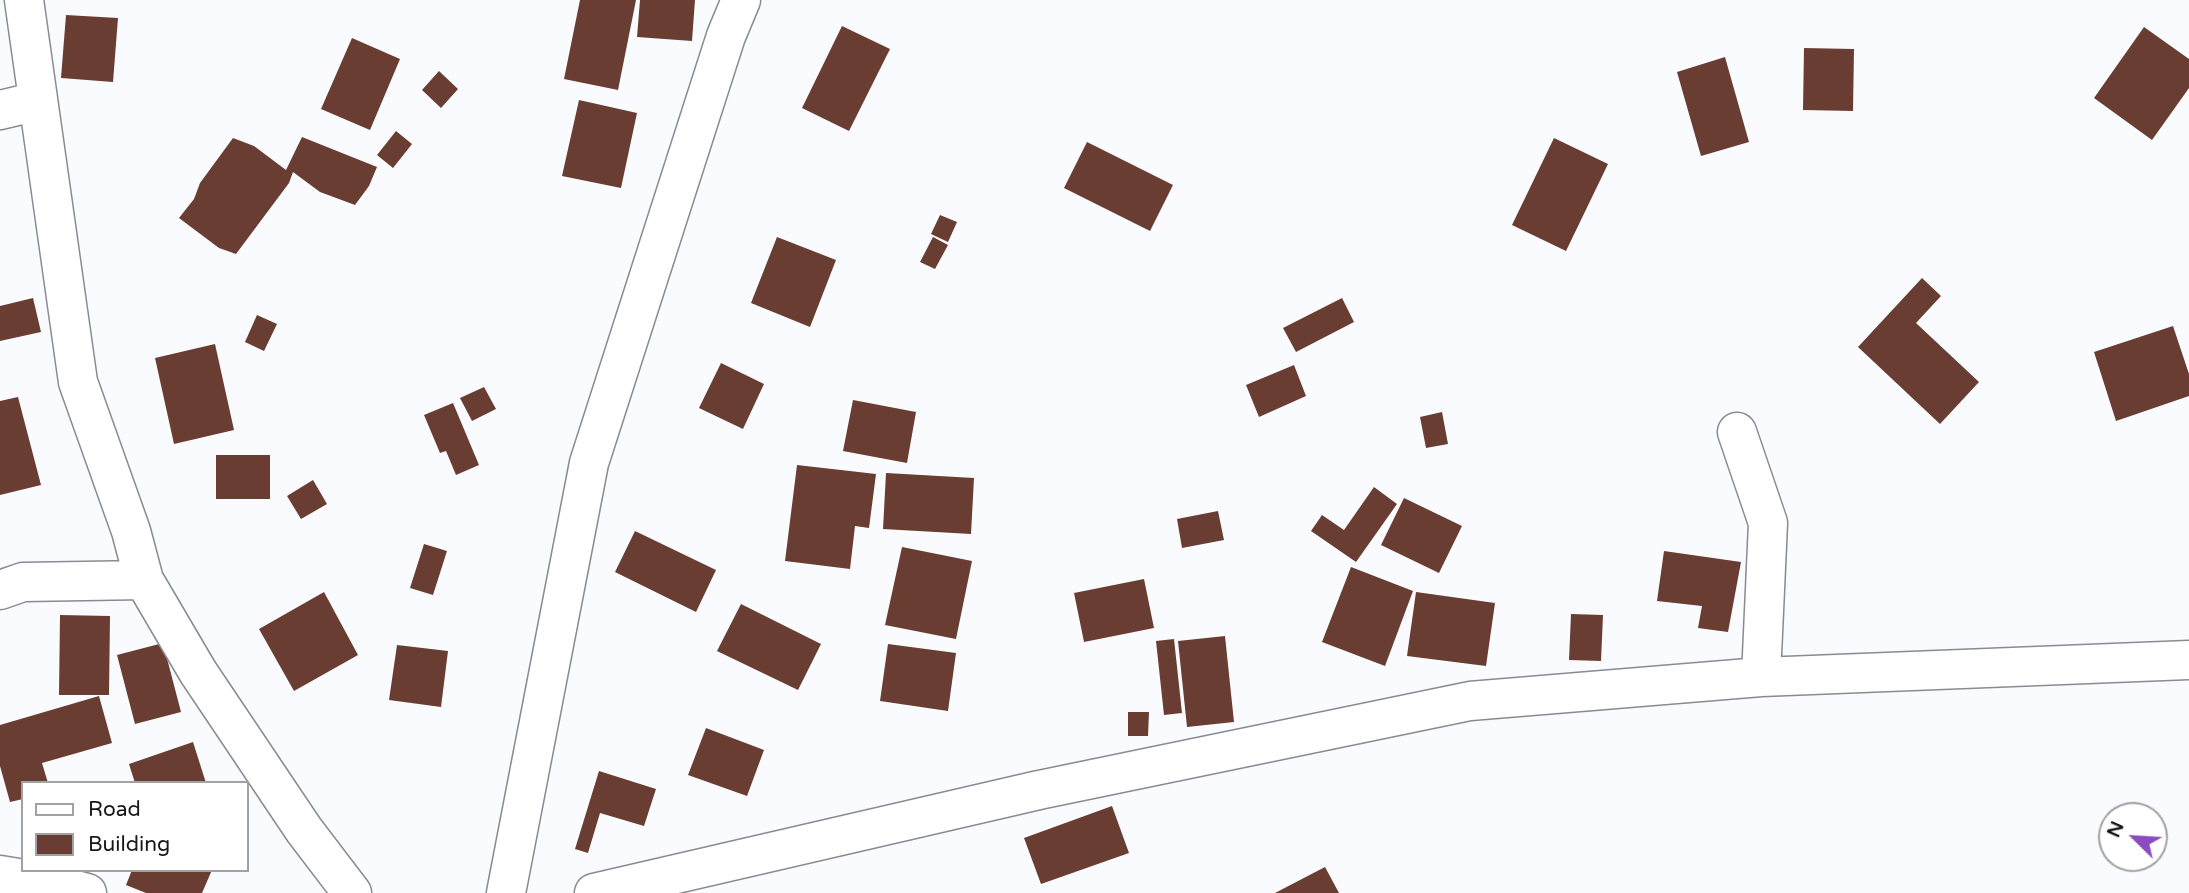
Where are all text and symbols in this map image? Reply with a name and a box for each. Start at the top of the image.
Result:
legend [21,781,248,872]
text: Road [88,797,141,822]
north arrow [2098,802,2168,872]
text: N [2102,818,2129,841]
text: Building [88,832,170,857]

